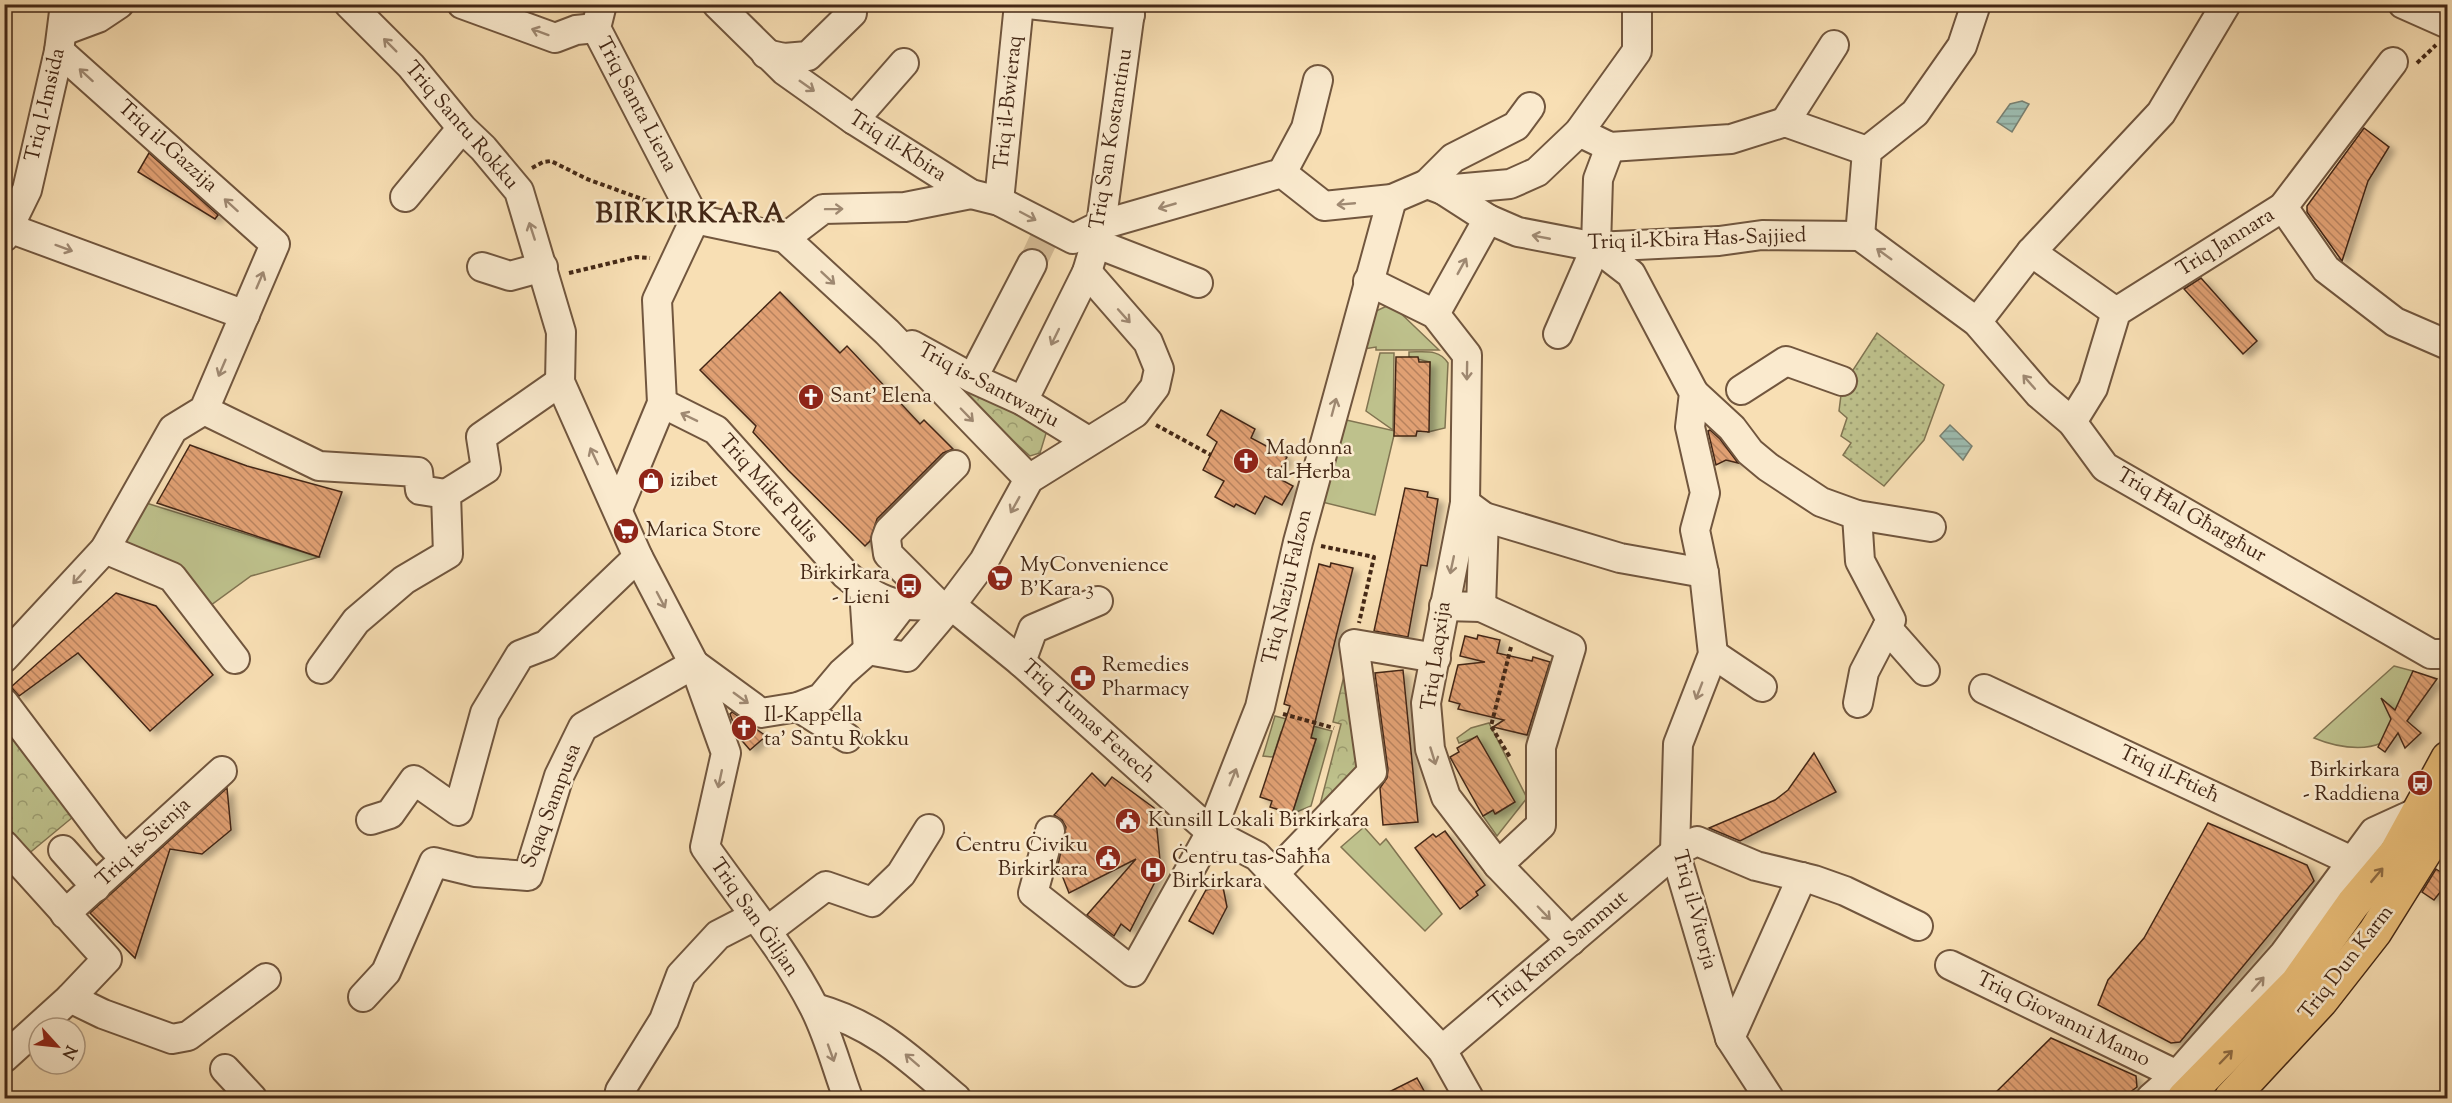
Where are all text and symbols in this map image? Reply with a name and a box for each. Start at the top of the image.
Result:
one-way arrow [531,26,550,37]
street label: Triq Santa Liena [588,32,684,178]
street label: Triq il-Bwieraq [987,34,1031,172]
one-way arrow [383,38,397,53]
street label: Triq l-Imsida [18,45,74,165]
street label: Triq San Kostantinu [1083,47,1141,231]
street label: Triq Santu Rokku [397,55,525,197]
one-way arrow [79,68,94,82]
one-way arrow [798,80,814,92]
street label: Triq il-Gazzija [110,94,224,200]
street label: Triq il-Kbira [842,104,952,190]
district label: BIRKIRKARA [596,196,786,235]
one-way arrow [224,198,239,212]
one-way arrow [1337,199,1357,210]
one-way arrow [1158,201,1177,213]
street label: Triq Jannara [2171,201,2281,285]
one-way arrow [823,203,843,215]
one-way arrow [1019,210,1036,222]
street label: Triq il-Kbira Ħas-Sajjied [1587,221,1807,259]
one-way arrow [526,222,537,241]
one-way arrow [1532,231,1551,242]
one-way arrow [54,244,73,255]
one-way arrow [1876,248,1892,260]
one-way arrow [1456,258,1468,275]
one-way arrow [255,271,266,289]
one-way arrow [821,271,836,285]
one-way arrow [1117,309,1131,324]
one-way arrow [1048,328,1060,346]
street label: Triq is-Santwarju [912,336,1064,436]
one-way arrow [216,359,227,377]
one-way arrow [1461,360,1473,380]
one-way arrow [2022,375,2036,390]
church icon: Sant' Elena [796,382,826,412]
place label: Sant' Elena [830,382,932,412]
one-way arrow [1329,398,1340,417]
one-way arrow [960,407,974,422]
one-way arrow [681,410,699,422]
street label: Triq Mike Pulis [711,428,825,550]
place label: Madonna tal-Ħerba [1266,434,1353,488]
church icon: Madonna tal-Ħerba [1231,446,1261,476]
one-way arrow [588,448,599,466]
street label: Triq Ħal Għargħur [2110,461,2272,571]
shop icon: izibet [636,466,666,496]
place label: izibet [670,466,718,496]
one-way arrow [1009,496,1020,514]
street label: Triq Nazju Falzon [1256,506,1320,668]
supermarket icon: Marica Store [611,516,641,546]
place label: Marica Store [646,516,761,546]
place label: MyConvenience B'Kara 3 [1020,551,1169,605]
one-way arrow [1446,554,1457,574]
place label: Birkirkara - Lieni [800,559,890,613]
supermarket icon: MyConvenience B'Kara 3 [985,563,1015,593]
one-way arrow [72,570,86,585]
bus stop icon: Birkirkara - Lieni [894,571,924,601]
one-way arrow [656,591,667,609]
street label: Triq Laqxija [1415,599,1460,712]
place label: Remedies Pharmacy [1102,651,1190,705]
street label: Triq Tumas Fenech [1014,653,1162,791]
pharmacy icon: Remedies Pharmacy [1068,663,1098,693]
one-way arrow [1693,682,1704,700]
one-way arrow [733,692,749,704]
place label: Il-Kappella ta' Santu Rokku [764,701,909,755]
church icon: Il-Kappella ta' Santu Rokku [729,713,759,743]
street label: Sqaq Sampusa [515,739,590,872]
street label: Triq il-Ftieħ [2114,739,2224,811]
one-way arrow [1428,746,1439,765]
place label: Birkirkara - Raddiena [2303,756,2400,810]
one-way arrow [1228,768,1239,787]
bus stop icon: Birkirkara - Raddiena [2405,768,2435,798]
one-way arrow [714,769,725,788]
street label: Triq is-Sienja [90,791,198,895]
public building icon: Kunsill Lokali Birkirkara [1113,806,1143,836]
place label: Kunsill Lokali Birkirkara [1148,806,1370,836]
place label: Ċentru Ċiviku Birkirkara [955,831,1088,885]
public building icon: Ċentru Ċiviku Birkirkara [1093,843,1123,873]
place label: Ċentru tas-Saħħa Birkirkara [1172,843,1331,897]
street label: Triq il-Vitorja [1664,847,1724,973]
street label: Triq San Ġiljan [702,853,806,983]
hospital icon: Ċentru tas-Saħħa Birkirkara [1138,855,1168,885]
one-way arrow [2370,867,2383,883]
street label: Triq Karm Sammut [1483,884,1635,1018]
street label: Triq Dun Karm [2293,899,2401,1027]
one-way arrow [1537,906,1551,921]
street label: Triq Giovanni Mamo [1971,965,2155,1075]
one-way arrow [2251,977,2265,992]
north arrow [27,1016,87,1076]
text: N [55,1041,81,1063]
one-way arrow [827,1043,838,1062]
one-way arrow [2218,1050,2232,1065]
one-way arrow [904,1054,920,1067]

